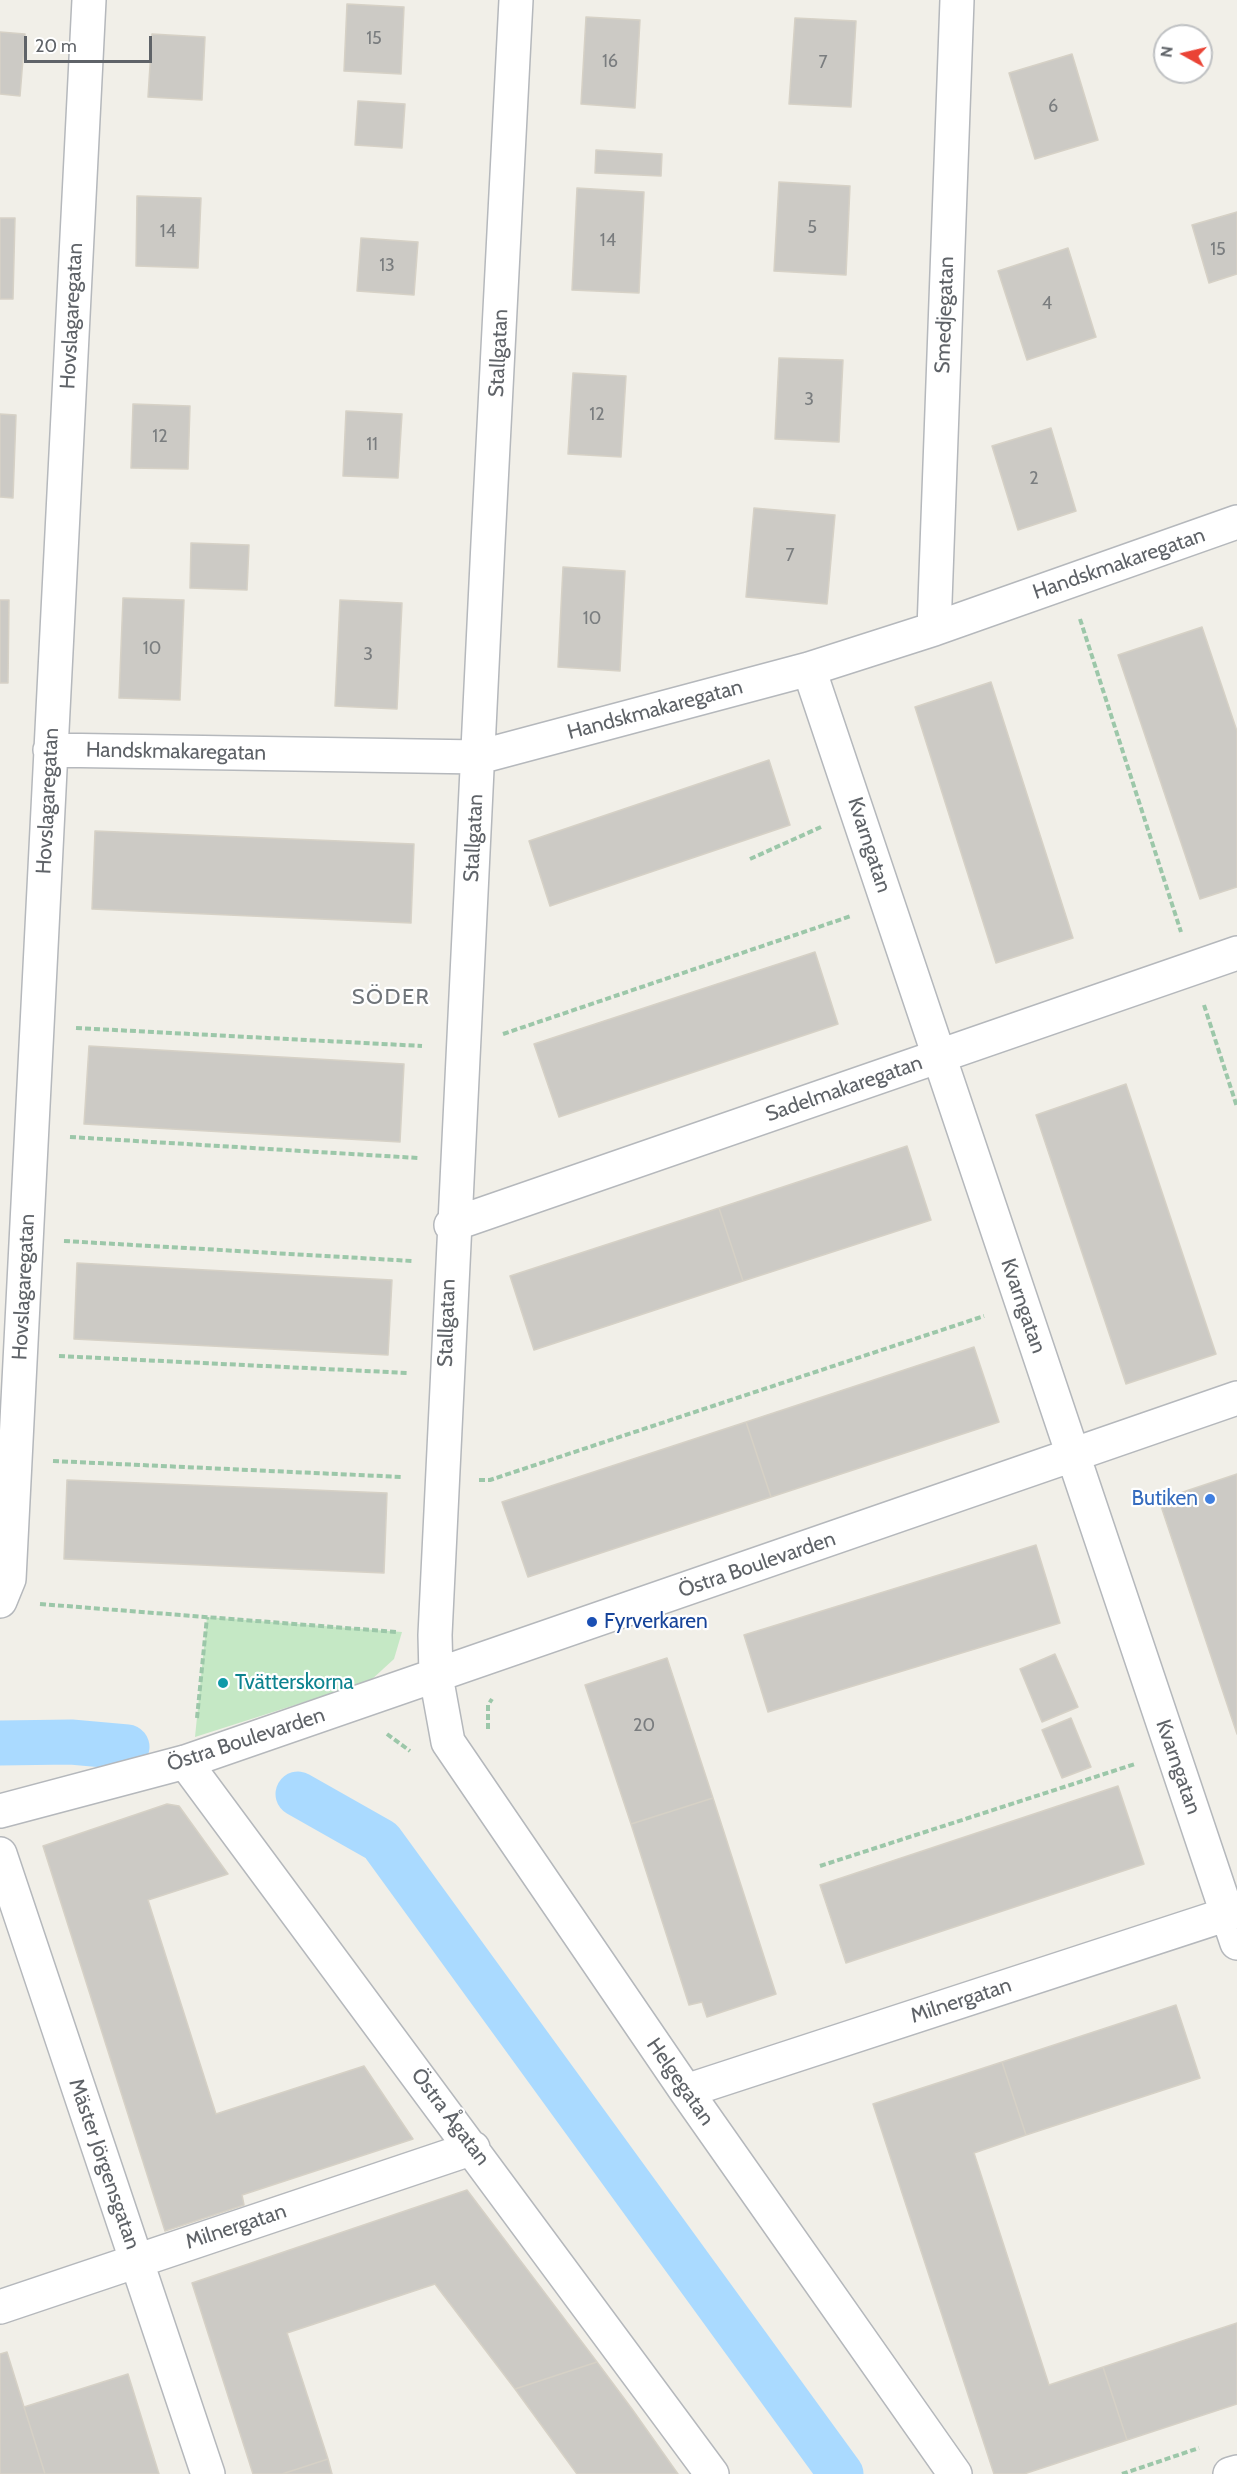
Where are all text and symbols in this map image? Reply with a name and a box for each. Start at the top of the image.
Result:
scale bar [27,24,154,62]
north arrow [1153,24,1213,84]
house number: 15 [366,28,382,50]
text: 20 m [35,35,77,57]
text: N [1156,45,1177,59]
house number: 16 [602,51,618,73]
house number: 7 [818,52,828,74]
house number: 6 [1048,96,1058,118]
house number: 5 [807,217,817,239]
house number: 14 [160,221,176,243]
house number: 14 [600,230,616,252]
house number: 15 [1210,239,1226,261]
street label: Hovslagaregatan [56,242,88,390]
house number: 13 [379,255,395,277]
street label: Smedjegatan [930,256,960,374]
house number: 4 [1042,293,1052,315]
street label: Stallgatan [484,308,514,398]
house number: 3 [804,389,814,411]
house number: 12 [589,404,605,426]
house number: 12 [152,426,168,448]
house number: 11 [366,434,378,456]
house number: 2 [1029,468,1039,490]
street label: Handskmakaregatan [1030,523,1208,605]
house number: 7 [785,545,795,567]
house number: 10 [583,608,601,630]
house number: 10 [143,638,161,660]
house number: 3 [363,644,373,666]
street label: Handskmakaregatan [565,674,745,746]
street label: Hovslagaregatan [32,727,64,875]
street label: Handskmakaregatan [86,738,266,766]
street label: Stallgatan [459,793,489,883]
street label: Kvarngatan [842,794,896,896]
district label: SÖDER [352,985,430,1011]
street label: Sadelmakaregatan [762,1050,926,1128]
street label: Hovslagaregatan [8,1213,40,1361]
street label: Kvarngatan [995,1255,1051,1357]
street label: Stallgatan [433,1278,461,1368]
place label: Butiken [1132,1486,1198,1512]
marker: Butiken [1203,1492,1217,1506]
street label: Östra Boulevarden [675,1526,839,1604]
place label: Fyrverkaren [604,1609,708,1635]
marker: Fyrverkaren [585,1615,599,1629]
place label: Tvätterskorna [235,1670,354,1696]
marker: Tvätterskorna [216,1676,230,1690]
street label: Östra Boulevarden [164,1703,328,1777]
house number: 20 [633,1715,655,1737]
street label: Kvarngatan [1150,1716,1206,1818]
street label: Milnergatan [907,1973,1015,2029]
street label: Helgegatan [641,2034,719,2130]
street label: Östra Ågatan [405,2063,495,2171]
street label: Mäster Jörgensgatan [63,2075,145,2253]
street label: Milnergatan [182,2199,290,2255]

